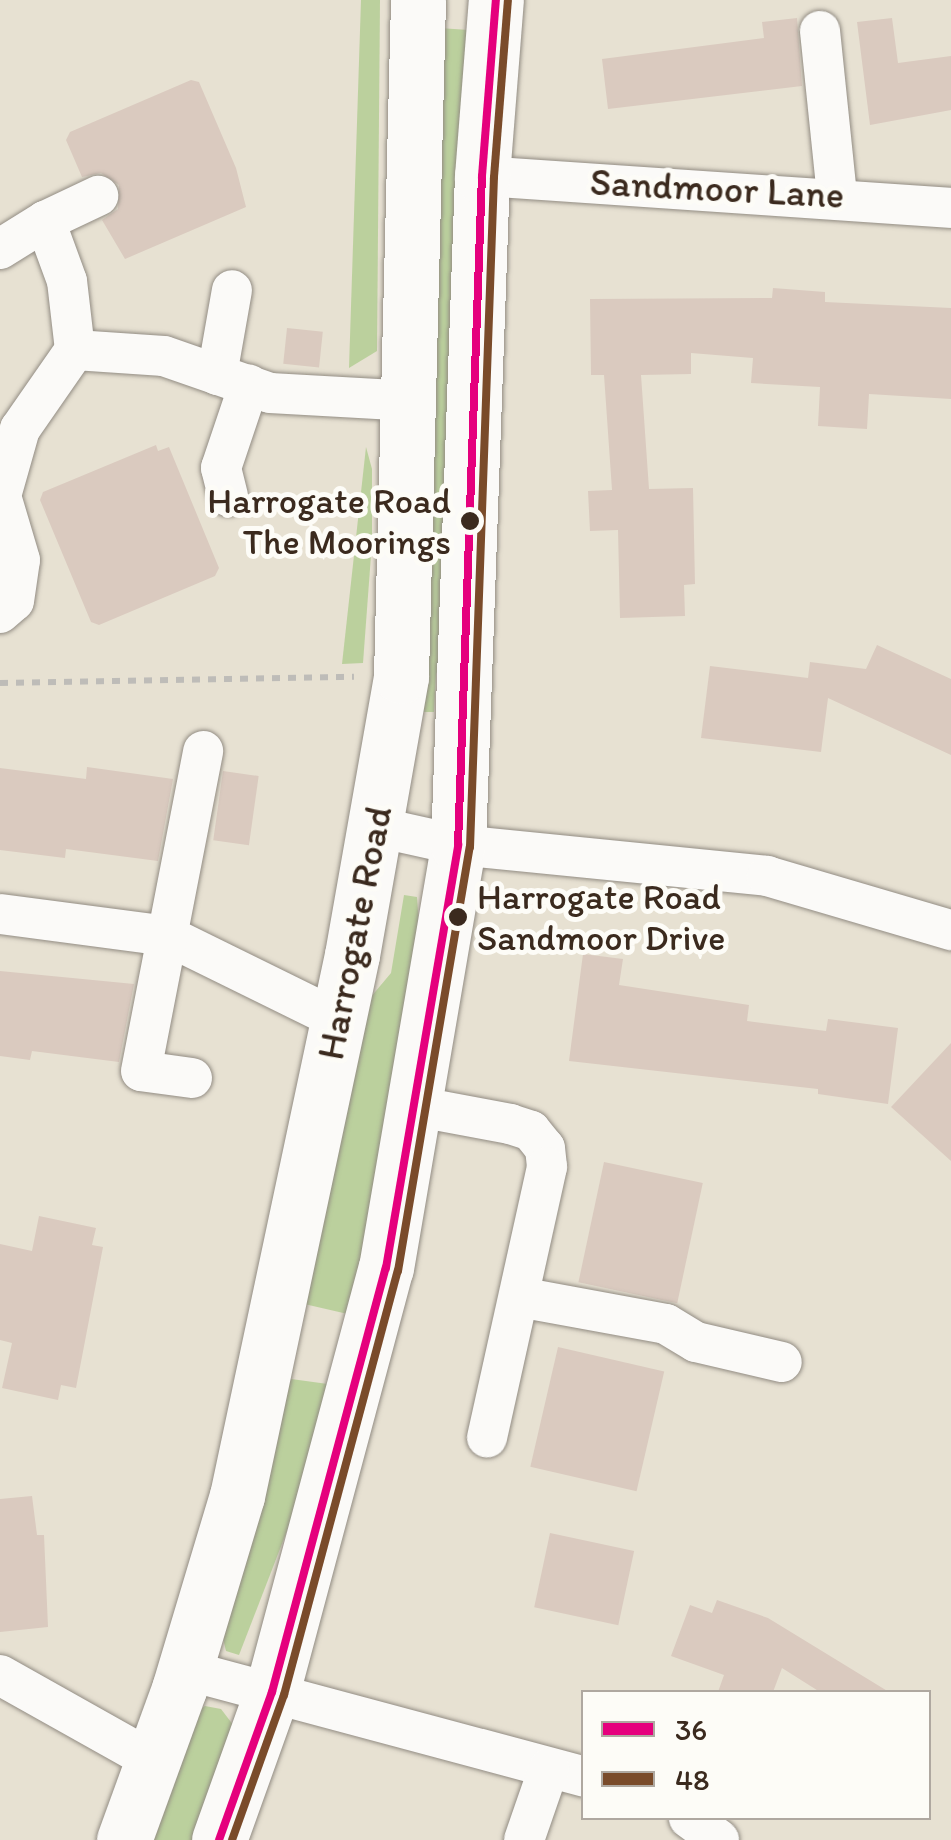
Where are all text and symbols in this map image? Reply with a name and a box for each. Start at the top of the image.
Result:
street label: Sandmoor Lane [588,160,846,218]
place label: Harrogate Road The Moorings [208,478,451,563]
marker: Harrogate Road The Moorings [460,511,480,531]
street label: Harrogate Road [308,803,402,1063]
place label: Harrogate Road Sandmoor Drive [477,874,726,959]
marker: Harrogate Road Sandmoor Drive [448,907,468,927]
legend [581,1690,931,1820]
text: 36 [675,1711,707,1748]
text: 48 [675,1761,709,1798]

